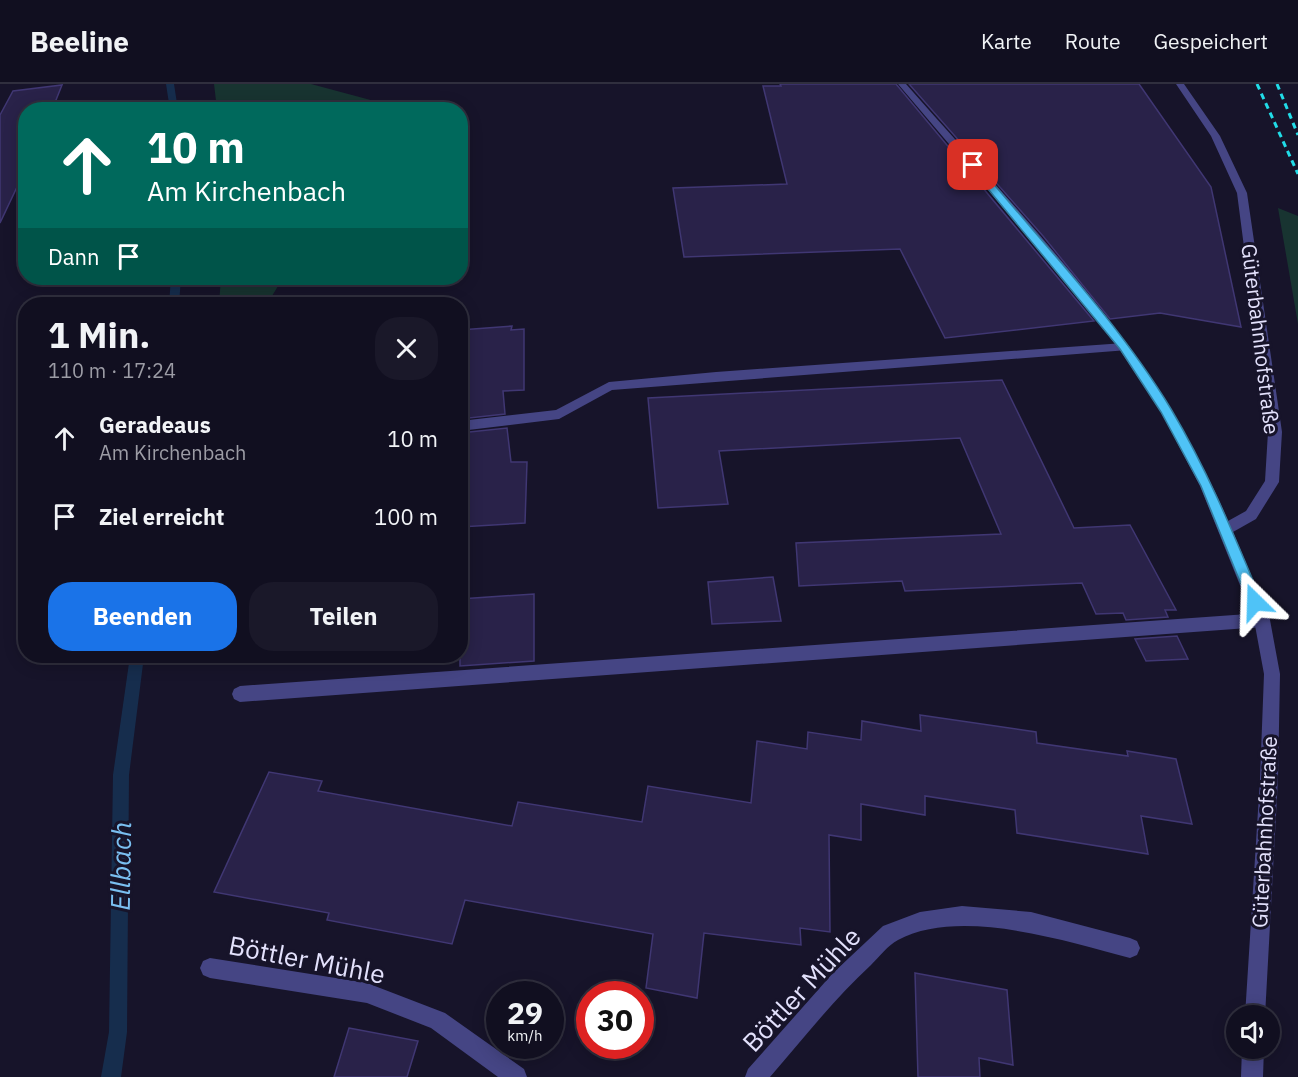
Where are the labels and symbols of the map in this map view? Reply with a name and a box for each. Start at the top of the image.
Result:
pin [947,139,998,190]
street label: Güterbahnhofstraße [1235,242,1287,436]
position arrow [1223,570,1287,634]
street label: Güterbahnhofstraße [1245,735,1283,929]
water label: Ellbach [102,821,138,911]
street label: Böttler Mühle [734,919,868,1059]
street label: Böttler Mühle [226,927,388,991]
speed limit sign: 30 [576,981,654,1059]

